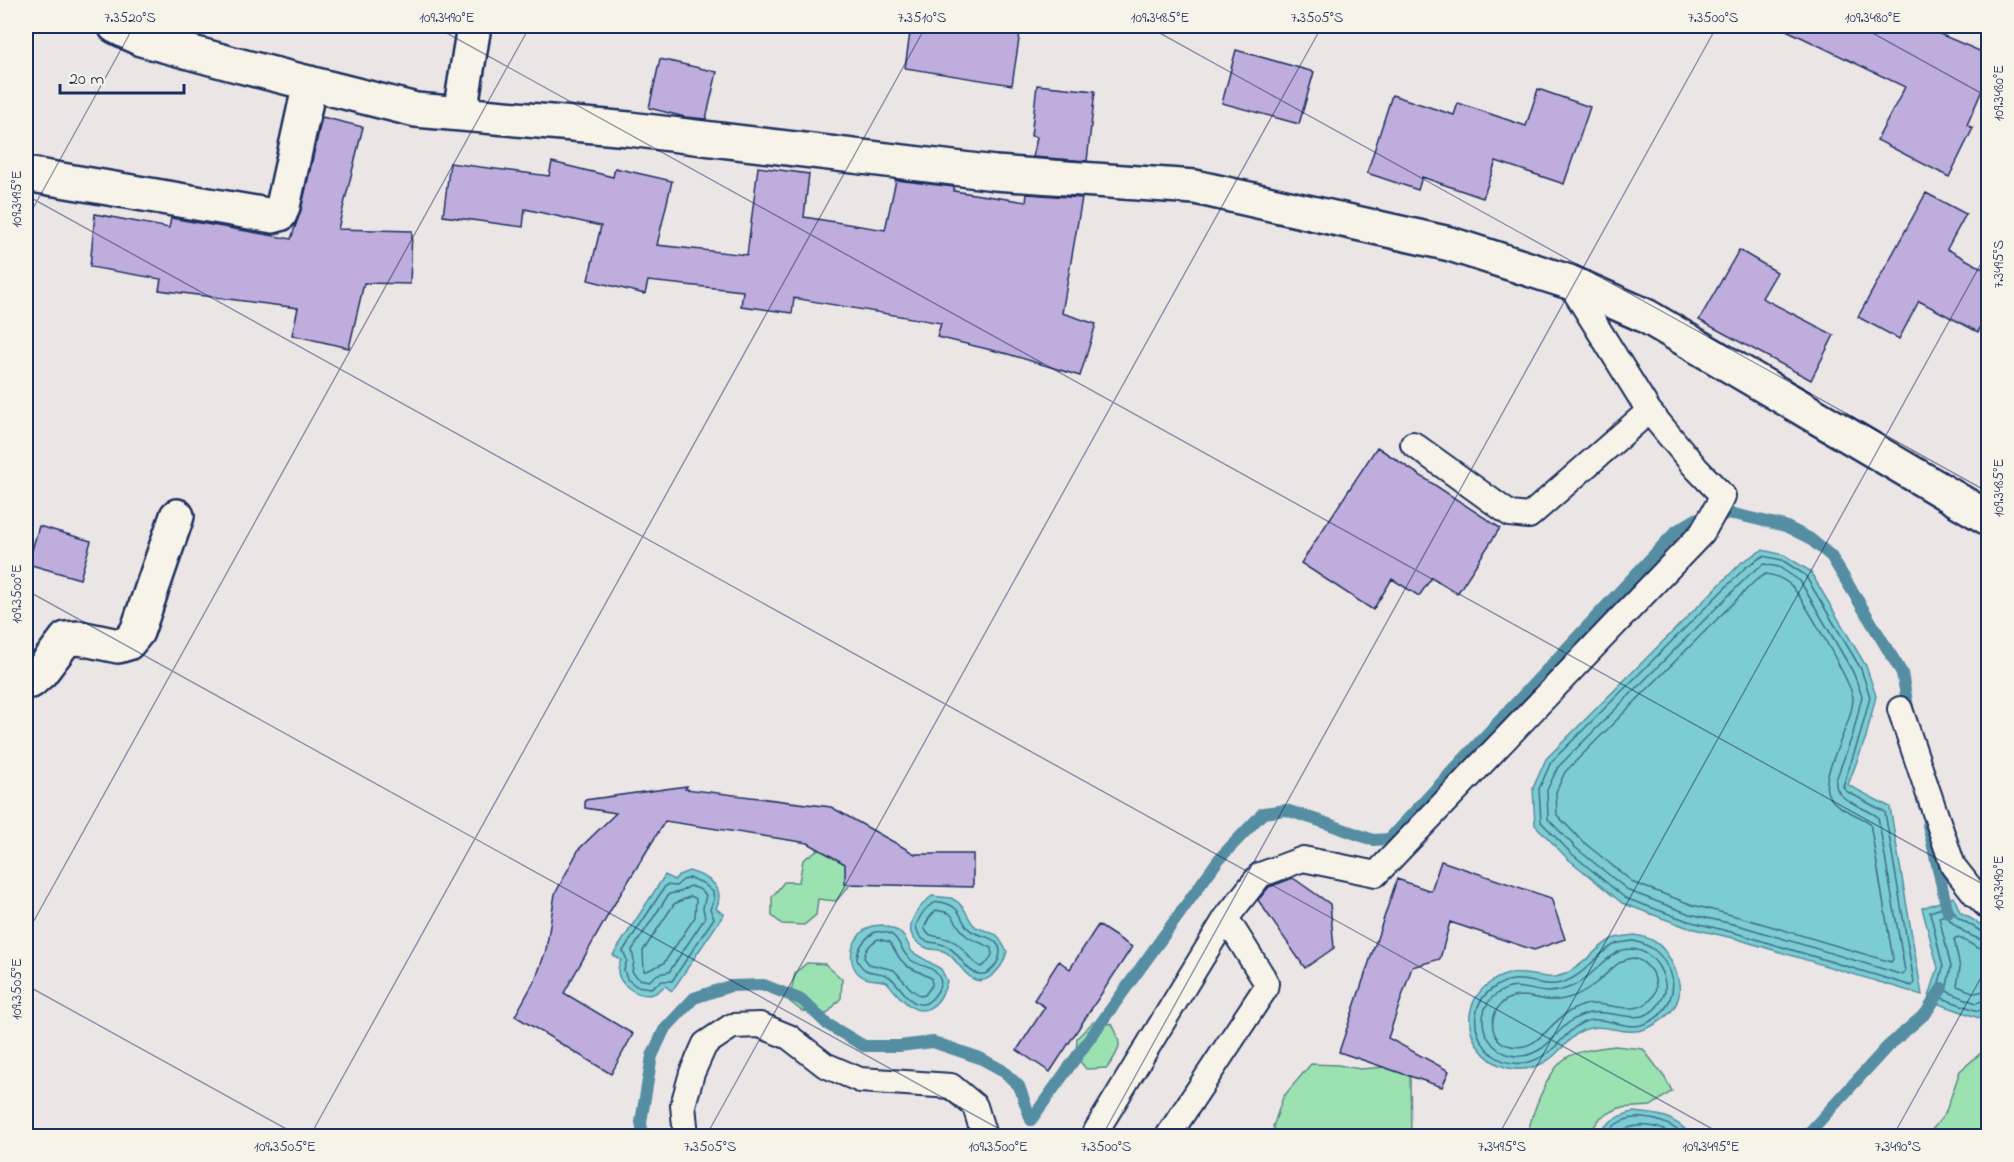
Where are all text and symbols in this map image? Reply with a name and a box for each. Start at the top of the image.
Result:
text: 7.3520°S [104,7,156,29]
text: 109.3490°E [419,7,475,29]
text: 7.3510°S [898,7,947,29]
text: 109.3485°E [1131,7,1189,29]
text: 7.3505°S [1291,7,1344,29]
text: 7.3500°S [1688,7,1739,29]
text: 109.3480°E [1845,7,1901,29]
scale bar [60,57,184,95]
text: 109.3480°E [1988,65,2010,121]
text: 20 m [69,67,104,93]
text: 109.3495°E [6,170,28,228]
text: 7.3495°S [1988,239,2010,288]
text: 109.3485°E [1988,459,2010,517]
text: 109.3500°E [6,564,28,624]
text: 109.3490°E [1988,855,2010,911]
text: 109.3505°E [6,958,28,1020]
text: 109.3505°E [254,1136,316,1158]
text: 7.3505°S [684,1136,737,1158]
text: 109.3500°E [968,1136,1028,1158]
text: 7.3500°S [1081,1136,1132,1158]
text: 7.3495°S [1478,1136,1527,1158]
text: 109.3495°E [1682,1136,1740,1158]
text: 7.3490°S [1875,1136,1921,1158]

